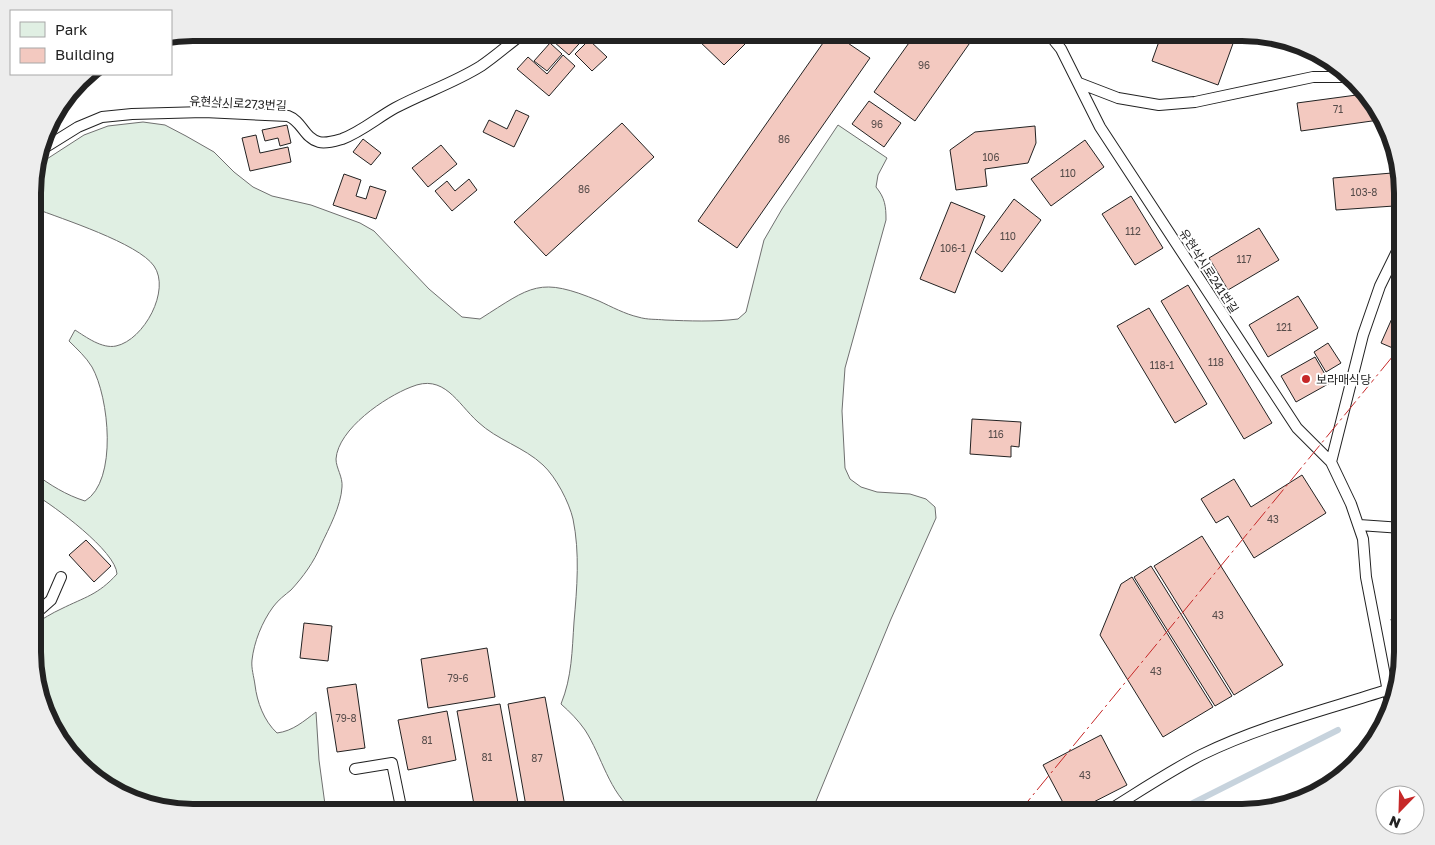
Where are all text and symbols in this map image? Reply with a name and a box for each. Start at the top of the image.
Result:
legend [10,10,172,75]
text: Park [55,20,88,38]
text: Building [55,45,115,63]
house number: 96 [918,59,930,71]
street label: 유현삭시로273번길 [189,93,287,113]
house number: 71 [1333,103,1343,115]
house number: 96 [871,118,883,130]
house number: 86 [778,133,790,145]
house number: 106 [982,151,1000,163]
house number: 110 [1060,167,1076,179]
house number: 86 [578,183,590,195]
house number: 103-8 [1351,186,1377,198]
house number: 112 [1125,225,1141,237]
street label: 유현삭시로241번길 [1176,226,1242,316]
house number: 110 [1000,230,1016,242]
house number: 106-1 [940,242,966,254]
house number: 117 [1237,253,1252,265]
house number: 121 [1276,321,1292,333]
house number: 118 [1208,356,1224,368]
house number: 118-1 [1150,359,1174,371]
place label: 보라매식당 [1316,372,1371,387]
marker: 보라매식당 [1300,373,1312,385]
house number: 116 [988,428,1004,440]
house number: 43 [1267,513,1279,525]
house number: 43 [1212,609,1224,621]
house number: 43 [1150,665,1162,677]
house number: 79-6 [447,672,469,684]
house number: 79-8 [335,712,357,724]
house number: 81 [422,734,433,746]
house number: 81 [482,751,493,763]
house number: 87 [531,752,543,764]
house number: 43 [1079,769,1091,781]
north arrow [1375,785,1425,835]
text: N [1387,813,1403,832]

